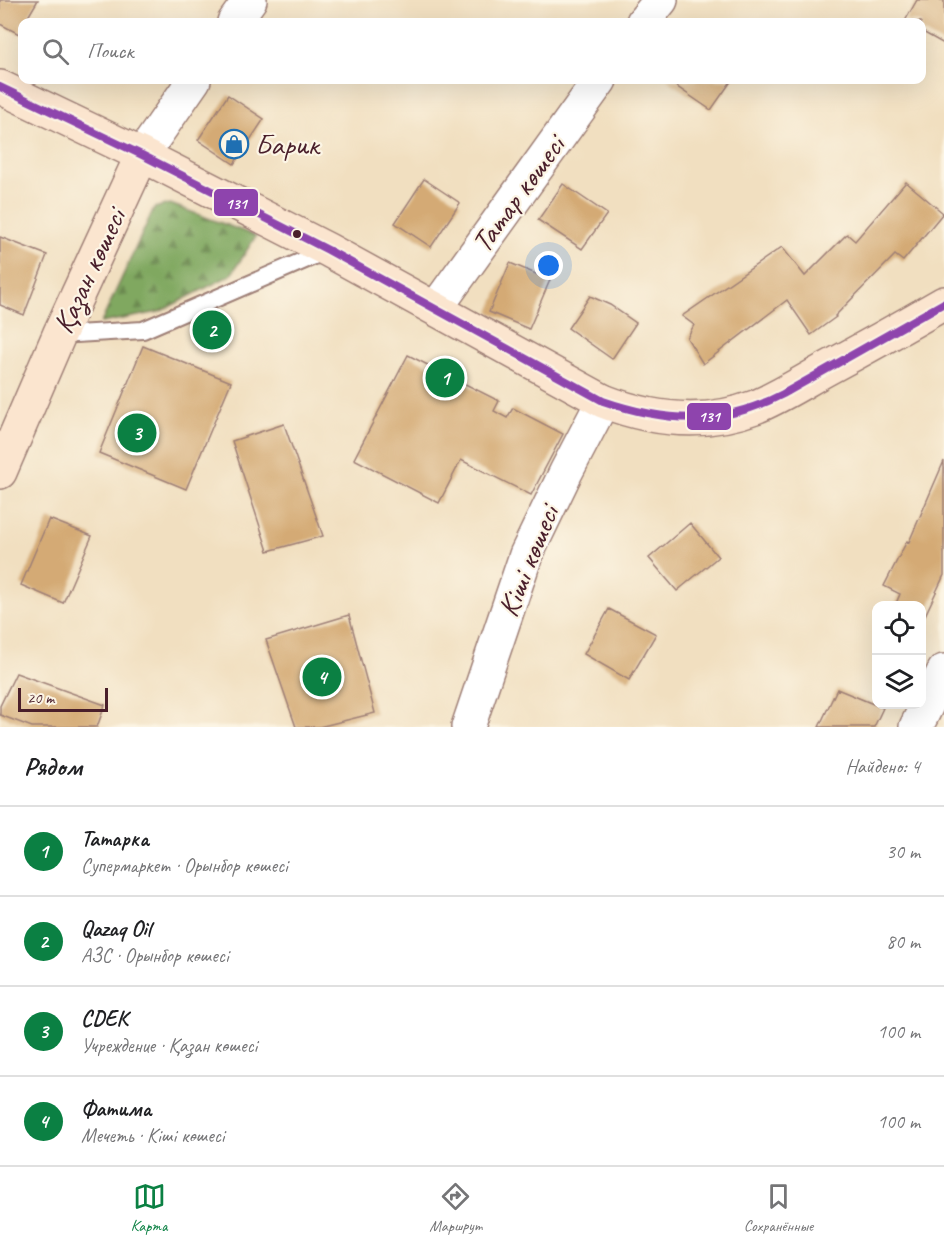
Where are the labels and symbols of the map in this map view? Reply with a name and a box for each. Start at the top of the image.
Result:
place label: Барик [255,125,321,163]
street label: Татар көшесі [463,125,575,260]
shop icon: Барик [218,128,250,160]
line badge: 131 [213,188,259,217]
text: 131 [225,194,249,214]
street label: Қазан көшесі [44,200,136,339]
unlabelled marker [291,228,303,240]
your location [534,251,563,280]
pin: 2 [192,308,232,352]
pin: 1 [426,356,464,400]
line badge: 131 [686,402,732,431]
text: 131 [698,407,722,427]
pin: 3 [118,410,156,456]
street label: Кіші көшесі [489,497,569,622]
pin: 4 [302,654,342,700]
scale bar [18,685,108,712]

